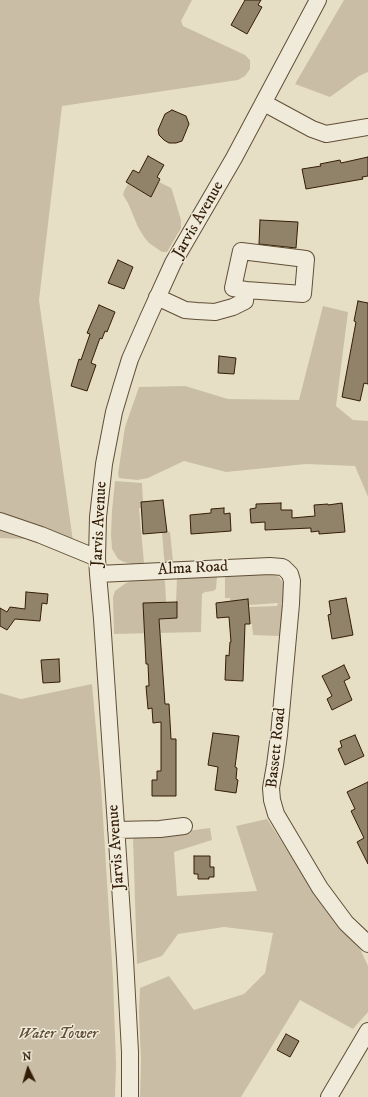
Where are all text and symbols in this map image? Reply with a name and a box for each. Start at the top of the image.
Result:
street label: Jarvis Avenue [169,178,229,262]
street label: Jarvis Avenue [88,481,112,567]
street label: Alma Road [157,558,229,580]
street label: Bassett Road [263,707,291,789]
street label: Jarvis Avenue [104,804,130,890]
park label: Water Tower [18,1025,98,1045]
north arrow [8,1049,48,1089]
text: N [22,1050,32,1064]

